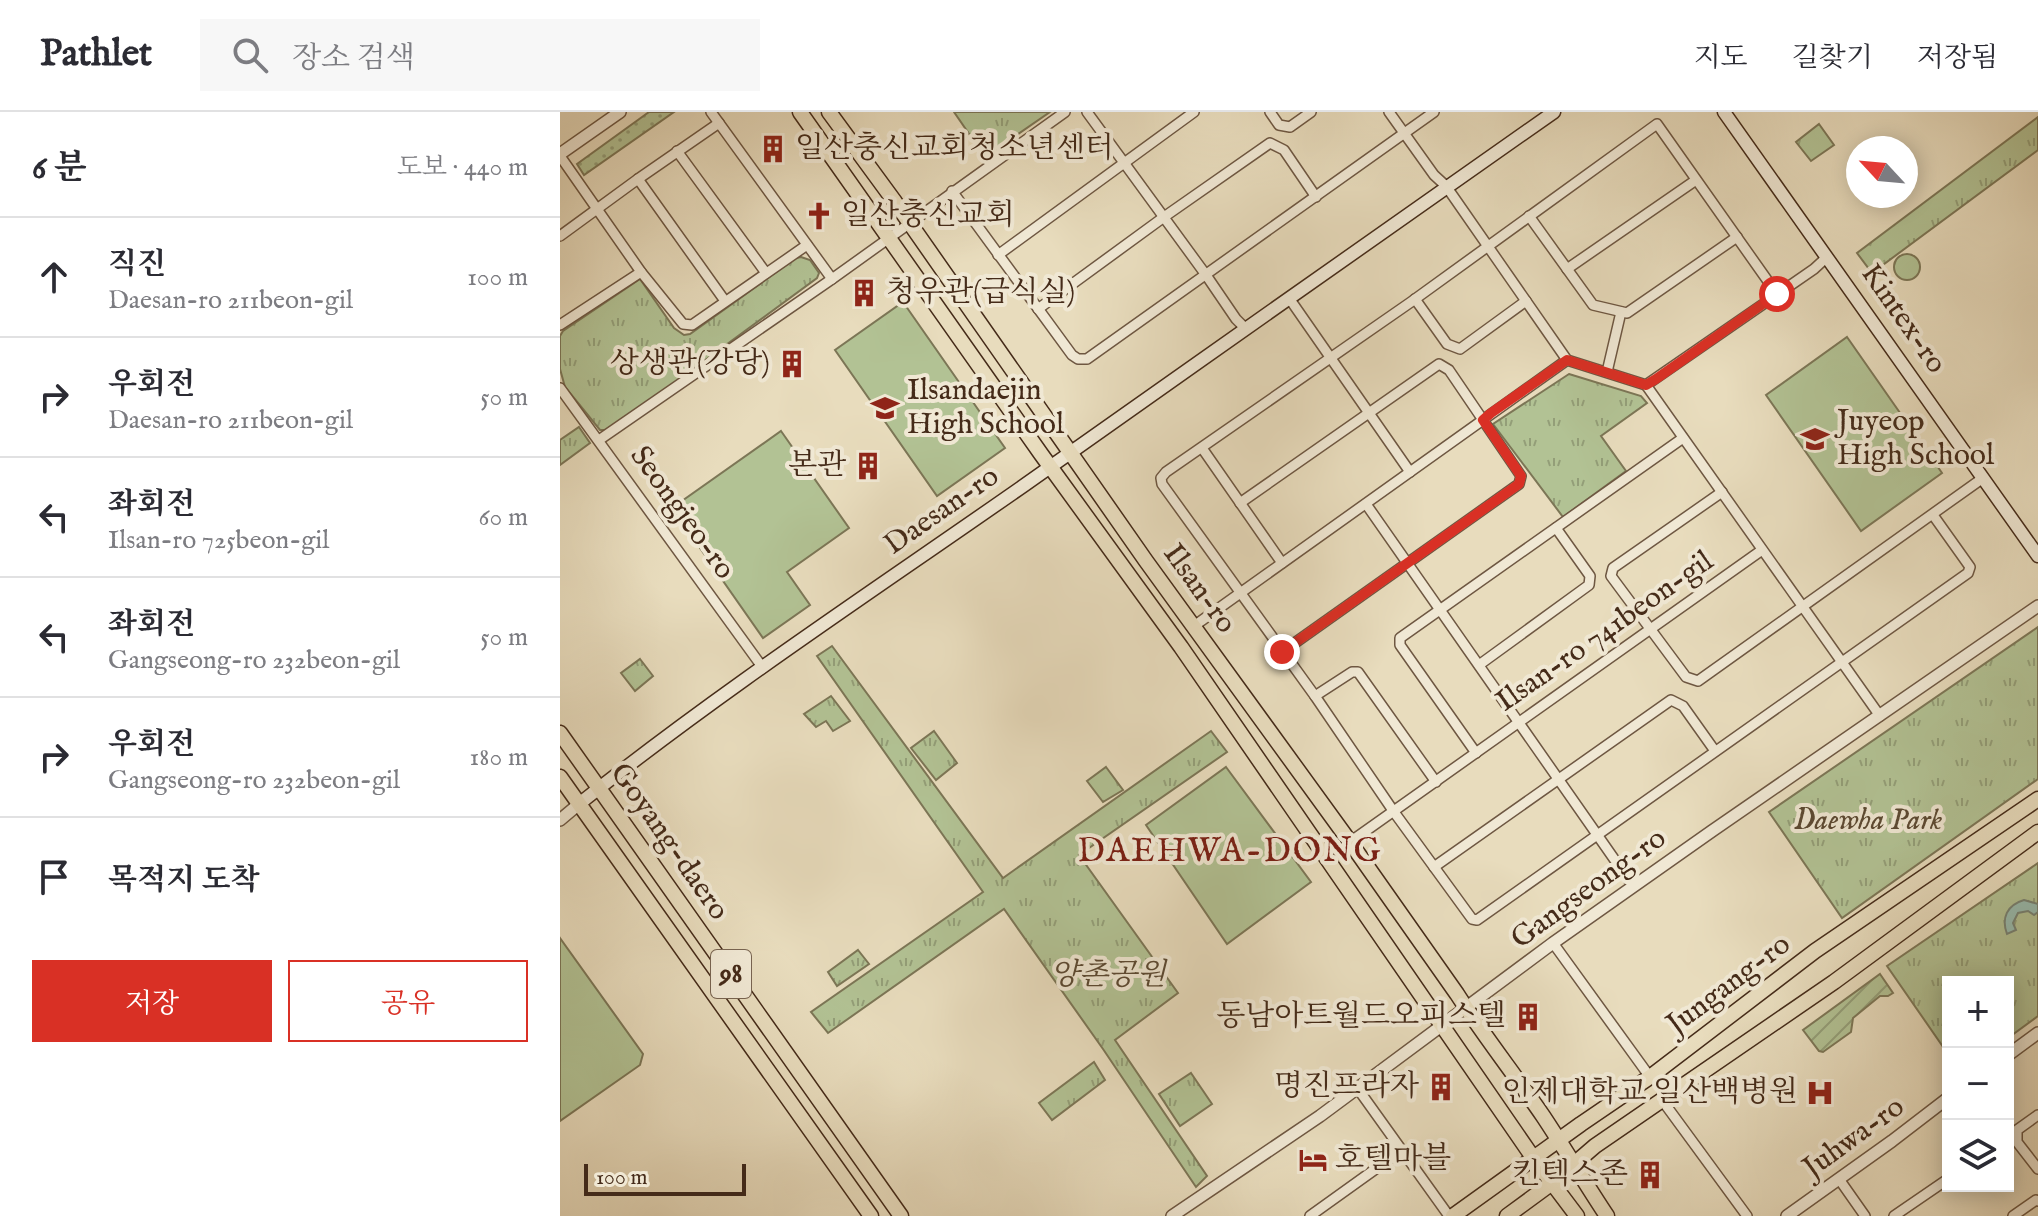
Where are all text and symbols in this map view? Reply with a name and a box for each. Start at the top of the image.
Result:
search box [200,19,760,91]
text: Pathlet [40,31,152,79]
icon: search [228,33,272,77]
text: 장소 검색 [292,40,415,78]
text: 지도 [1694,41,1748,76]
text: 길찾기 [1792,41,1873,76]
text: 저장됨 [1917,41,1998,76]
place label: 일산충신교회청소년센터 [795,130,1114,168]
building icon: 일산충신교회청소년센터 [758,134,788,164]
north arrow [1846,136,1918,208]
text: 6 분 [32,147,87,190]
text: 도보 · 440 m [397,151,528,184]
place label: 일산충신교회 [841,197,1015,235]
church icon: 일산충신교회 [804,201,834,231]
text: 직진 [108,246,166,284]
icon: ahead [32,255,76,299]
street label: Kintex-ro [1851,257,1955,381]
text: 100 m [467,261,528,294]
place label: 청우관(급식실) [886,274,1075,312]
route start [1759,276,1795,312]
building icon: 청우관(급식실) [849,278,879,308]
text: Daesan-ro 211beon-gil [108,284,353,317]
place label: 상생관(강당) [610,345,770,383]
building icon: 상생관(강당) [777,349,807,379]
text: 우회전 [108,366,195,404]
place label: Ilsandaejin High School [907,372,1065,444]
icon: right [32,375,76,419]
text: 50 m [480,381,528,414]
school or university icon: Ilsandaejin High School [870,393,900,423]
place label: Juyeop High School [1834,403,1995,475]
text: Daesan-ro 211beon-gil [108,404,353,437]
school or university icon: Juyeop High School [1800,424,1830,454]
street label: Seongjeo-ro [621,439,743,587]
place label: 본관 [788,447,847,485]
building icon: 본관 [853,451,883,481]
street label: Daesan-ro [877,458,1007,564]
text: 좌회전 [108,486,195,524]
icon: left [32,495,76,539]
text: 60 m [479,501,528,534]
text: Ilsan-ro 725beon-gil [108,524,329,557]
street label: Ilsan-ro [1154,537,1244,641]
street label: Ilsan-ro 741beon-gil [1489,542,1722,721]
text: 좌회전 [108,606,195,644]
icon: left [32,615,76,659]
text: 50 m [480,621,528,654]
route end [1264,634,1300,670]
text: Gangseong-ro 232beon-gil [108,644,400,677]
text: 우회전 [108,726,195,764]
icon: right [32,735,76,779]
text: 180 m [470,741,528,774]
street label: Goyang-daero [601,756,737,928]
text: Gangseong-ro 232beon-gil [108,764,400,797]
park label: Daewha Park [1794,802,1942,840]
street label: Gangseong-ro [1504,820,1674,958]
district label: DAEHWA-DONG [1078,830,1382,873]
icon: arrive [32,855,76,899]
text: 목적지 도착 [108,862,259,900]
street label: Jungang-ro [1657,926,1799,1046]
road number: 98 [711,950,751,998]
park label: 양촌공원 [1050,957,1168,995]
button: 저장 [32,960,272,1042]
button: 공유 [288,960,528,1042]
map controls [1942,976,2014,1192]
button: + [1942,976,2014,1048]
place label: 동남아트월드오피스텔 [1216,998,1506,1036]
building icon: 동남아트월드오피스텔 [1513,1002,1543,1032]
button: − [1942,1048,2014,1120]
place label: 명진프라자 [1274,1068,1419,1106]
building icon: 명진프라자 [1426,1072,1456,1102]
place label: 인제대학교 일산백병원 [1502,1074,1798,1112]
hospital icon: 인제대학교 일산백병원 [1805,1078,1835,1108]
street label: Juhwa-ro [1793,1088,1912,1189]
button: layers [1942,1120,2014,1192]
place label: 호텔마블 [1335,1141,1451,1179]
hotel icon: 호텔마블 [1298,1145,1328,1175]
place label: 킨텍스존 [1512,1156,1628,1194]
scale bar [584,1160,746,1196]
building icon: 킨텍스존 [1635,1160,1665,1190]
text: 100 m [596,1164,648,1192]

